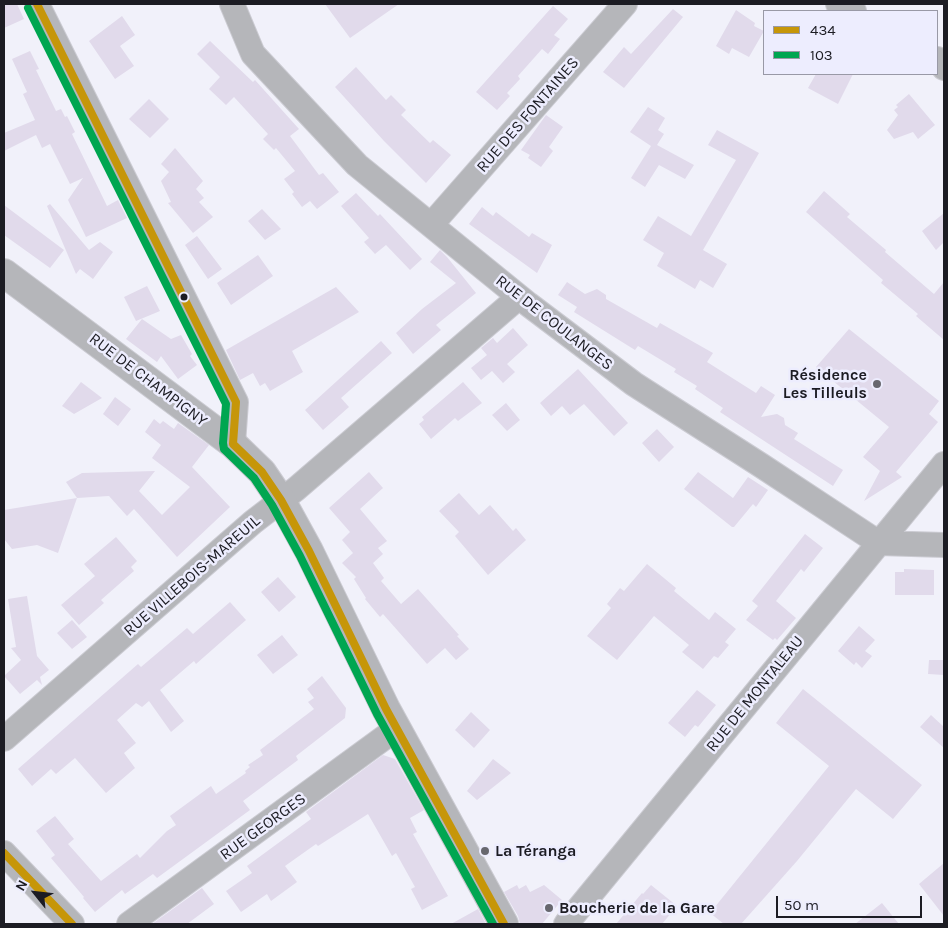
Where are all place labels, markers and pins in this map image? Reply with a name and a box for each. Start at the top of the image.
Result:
unlabelled marker [179,292,189,302]
place label: Résidence Les Tilleuls [783,365,867,403]
marker: Résidence Les Tilleuls [871,378,883,390]
place label: La Téranga [495,841,576,861]
marker: La Téranga [479,845,491,857]
place label: Boucherie de la Gare [559,898,715,918]
marker: Boucherie de la Gare [543,902,555,914]

